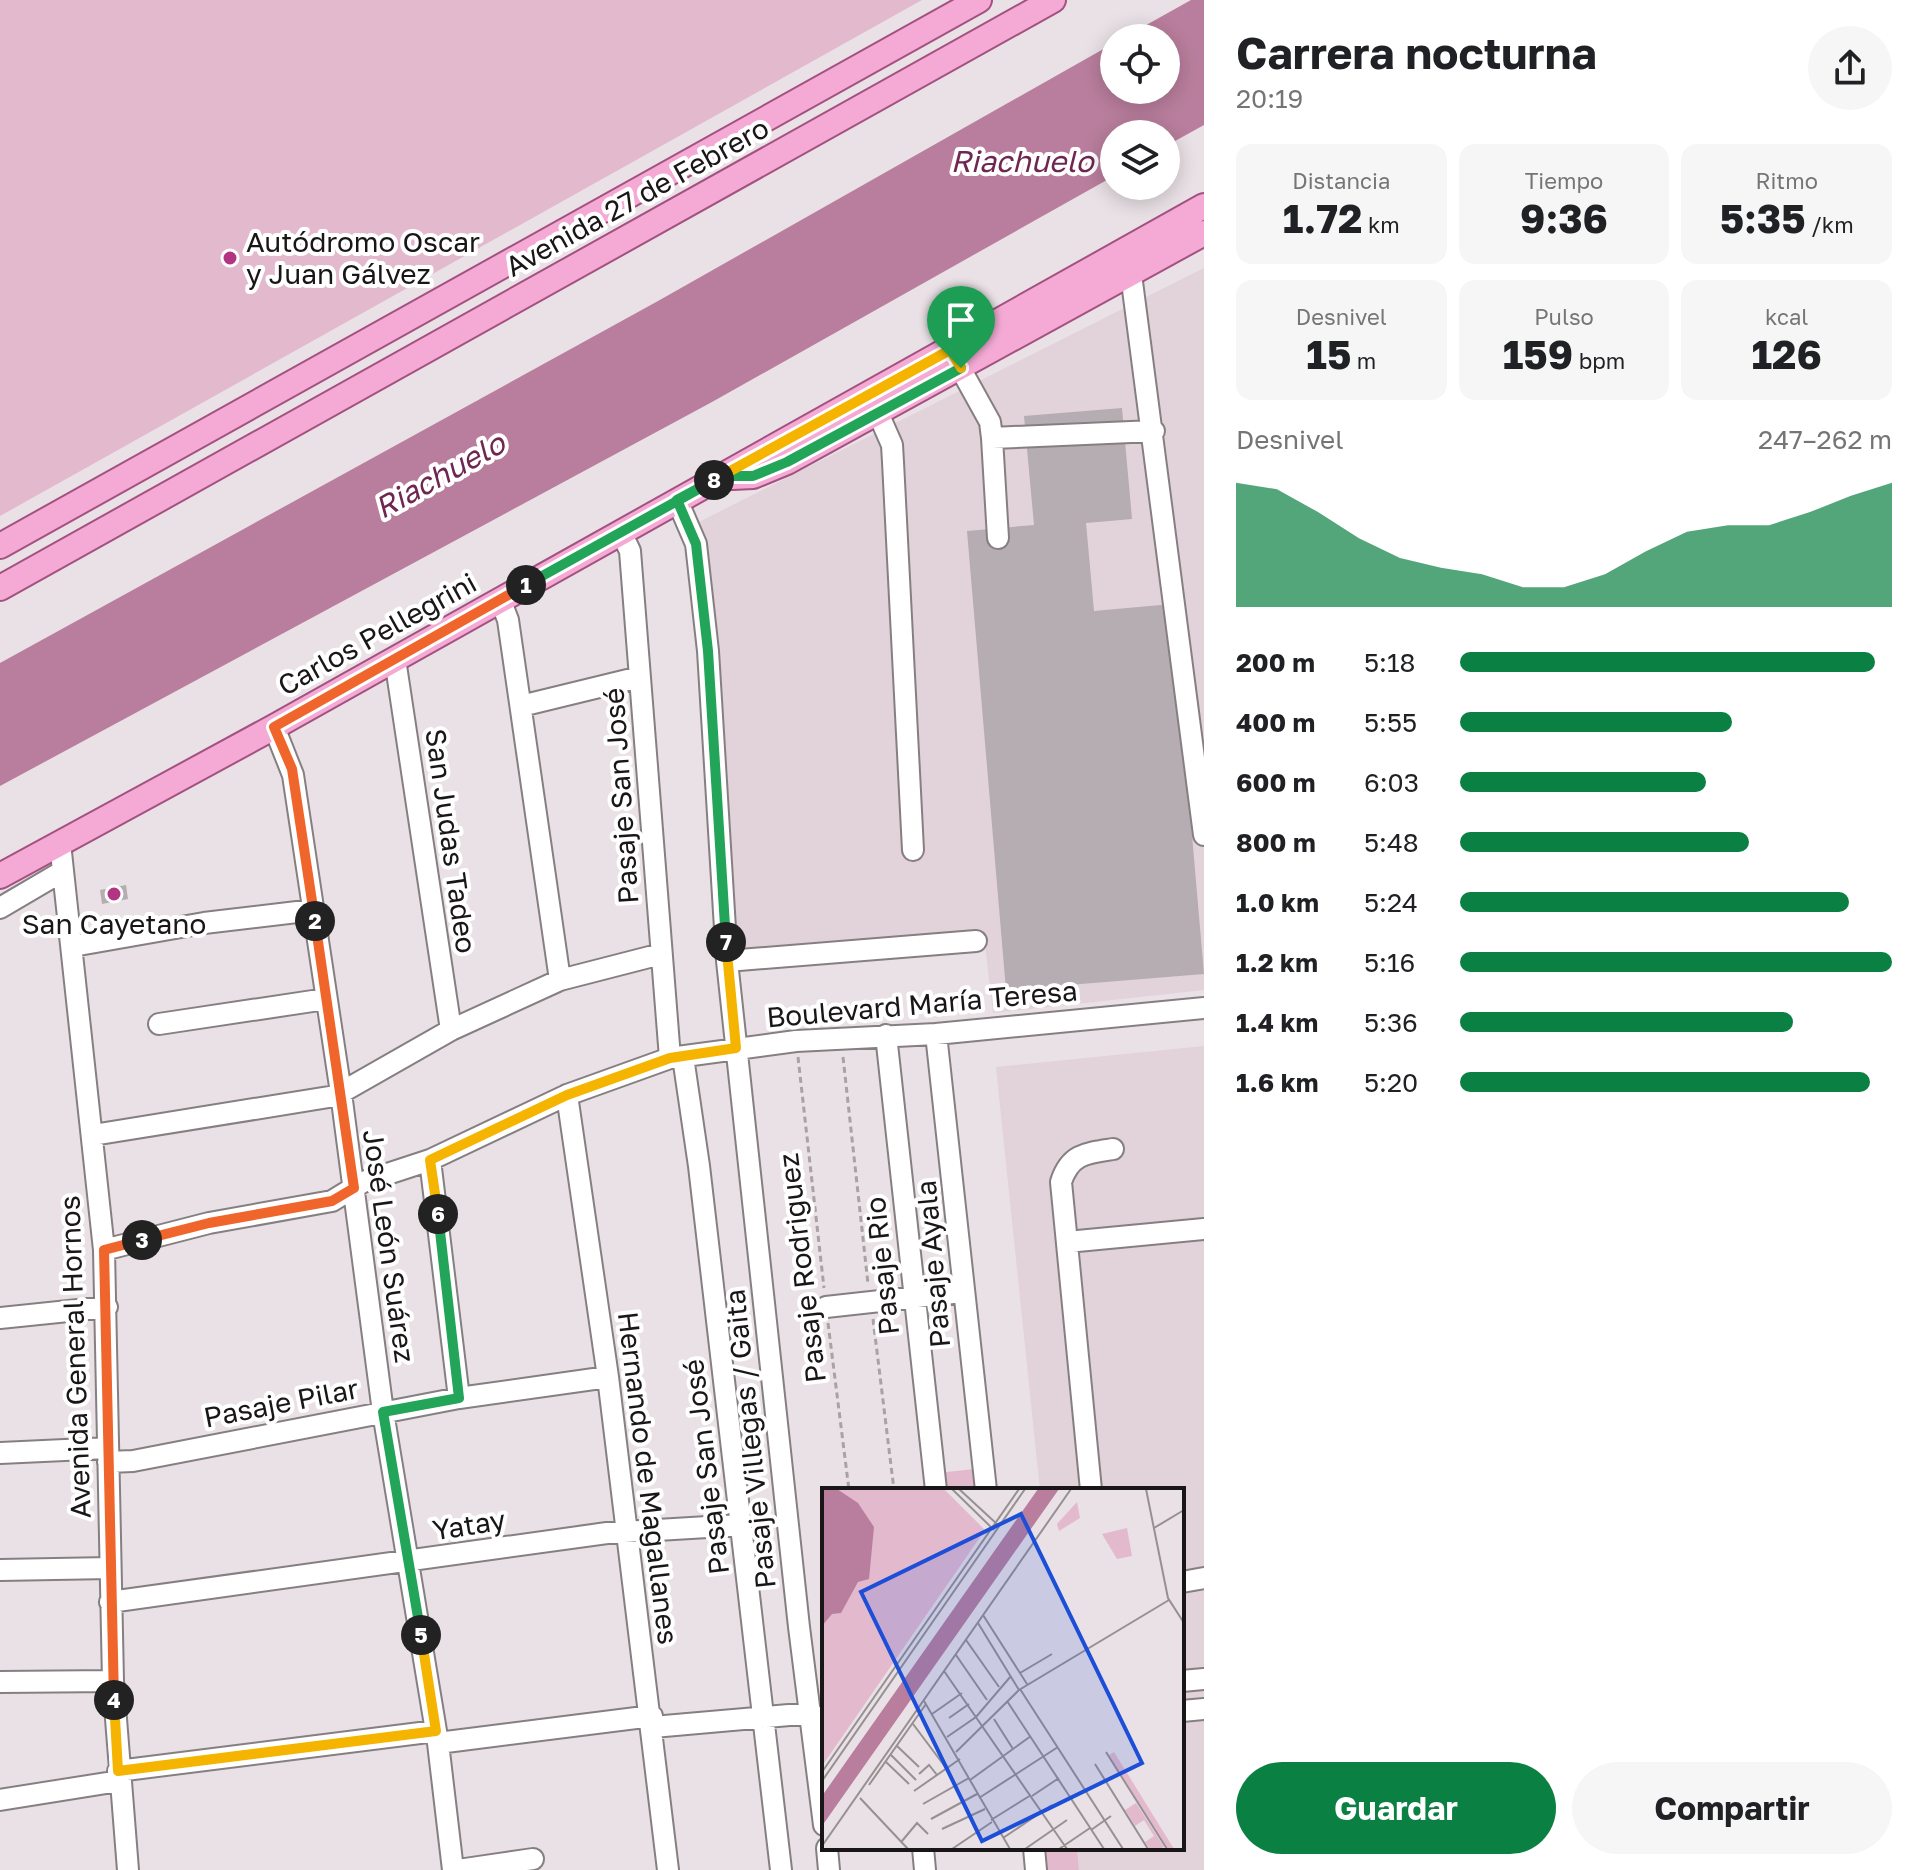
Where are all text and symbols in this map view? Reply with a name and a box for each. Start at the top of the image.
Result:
map controls [1100,24,1180,200]
button: locate [1100,24,1180,104]
text: Carrera nocturna [1236,26,1597,79]
button: share [1808,26,1892,110]
text: 20:19 [1236,83,1303,114]
street label: Avenida 27 de Febrero [499,110,774,283]
button: layers [1100,120,1180,200]
water label: Riachuelo [950,143,1096,179]
text: Distancia [1292,167,1390,194]
text: Tiempo [1525,167,1603,194]
text: Ritmo [1756,167,1818,194]
text: 1.72 [1283,194,1362,242]
text: 9:36 [1520,194,1608,242]
text: 5:35 [1720,194,1806,242]
text: km [1362,211,1400,238]
text: /km [1806,211,1854,238]
place label: Autódromo Oscar y Juan Gálvez [246,225,480,290]
marker: Autódromo Oscar y Juan Gálvez [221,249,239,267]
pin [927,286,995,368]
icon: arrive [939,298,983,342]
text: Desnivel [1296,303,1387,330]
text: Pulso [1534,303,1594,330]
text: kcal [1765,303,1808,330]
text: 15 [1306,330,1351,378]
text: 159 [1503,330,1573,378]
text: 126 [1751,330,1822,378]
text: m [1351,347,1376,374]
text: bpm [1573,347,1625,374]
water label: Riachuelo [368,424,513,526]
text: Desnivel [1236,424,1343,455]
text: 247–262 m [1758,424,1892,455]
pin: 8 [694,460,734,500]
text: 8 [707,466,721,493]
street label: Carlos Pellegrini [272,565,482,702]
pin: 1 [506,565,546,605]
text: 1 [520,571,532,598]
text: 200 m [1236,647,1315,678]
text: 5:18 [1364,647,1415,678]
street label: Pasaje San José [596,687,645,905]
text: 400 m [1236,707,1315,738]
text: 5:55 [1364,707,1417,738]
street label: San Judas Tadeo [419,727,484,955]
text: 600 m [1236,767,1316,798]
text: 6:03 [1364,767,1419,798]
text: 800 m [1236,827,1316,858]
text: 5:48 [1364,827,1419,858]
marker: San Cayetano [105,885,123,903]
text: 1.0 km [1236,887,1319,918]
text: 5:24 [1364,887,1418,918]
pin: 2 [295,901,335,941]
place label: San Cayetano [22,907,206,940]
text: 2 [308,907,322,934]
pin: 7 [706,922,746,962]
text: 7 [720,928,732,955]
text: 1.2 km [1236,947,1318,978]
text: 5:16 [1364,947,1415,978]
street label: Boulevard María Teresa [765,973,1079,1034]
text: 1.4 km [1236,1007,1318,1038]
text: 5:36 [1364,1007,1418,1038]
text: 1.6 km [1236,1067,1319,1098]
text: 5:20 [1364,1067,1418,1098]
street label: José León Suárez [357,1127,422,1365]
street label: Pasaje Rodriguez [771,1151,832,1385]
street label: Pasaje Ayala [909,1179,956,1349]
pin: 6 [418,1194,458,1234]
street label: Avenida General Hornos [52,1195,97,1519]
street label: Pasaje Rio [858,1195,905,1337]
text: 6 [431,1200,445,1227]
pin: 3 [122,1220,162,1260]
text: 3 [135,1226,149,1253]
street label: Pasaje Villegas / Gaita [717,1288,782,1590]
street label: Hernando de Magallanes [612,1310,685,1646]
street label: Pasaje San José [676,1358,735,1577]
street label: Pasaje Pilar [201,1371,361,1434]
inset map [822,1488,1184,1850]
street label: Yatay [430,1502,508,1547]
pin: 5 [401,1615,441,1655]
text: 5 [414,1621,428,1648]
pin: 4 [94,1680,134,1720]
text: 4 [107,1686,121,1713]
button: Guardar [1236,1762,1556,1854]
button: Compartir [1572,1762,1892,1854]

